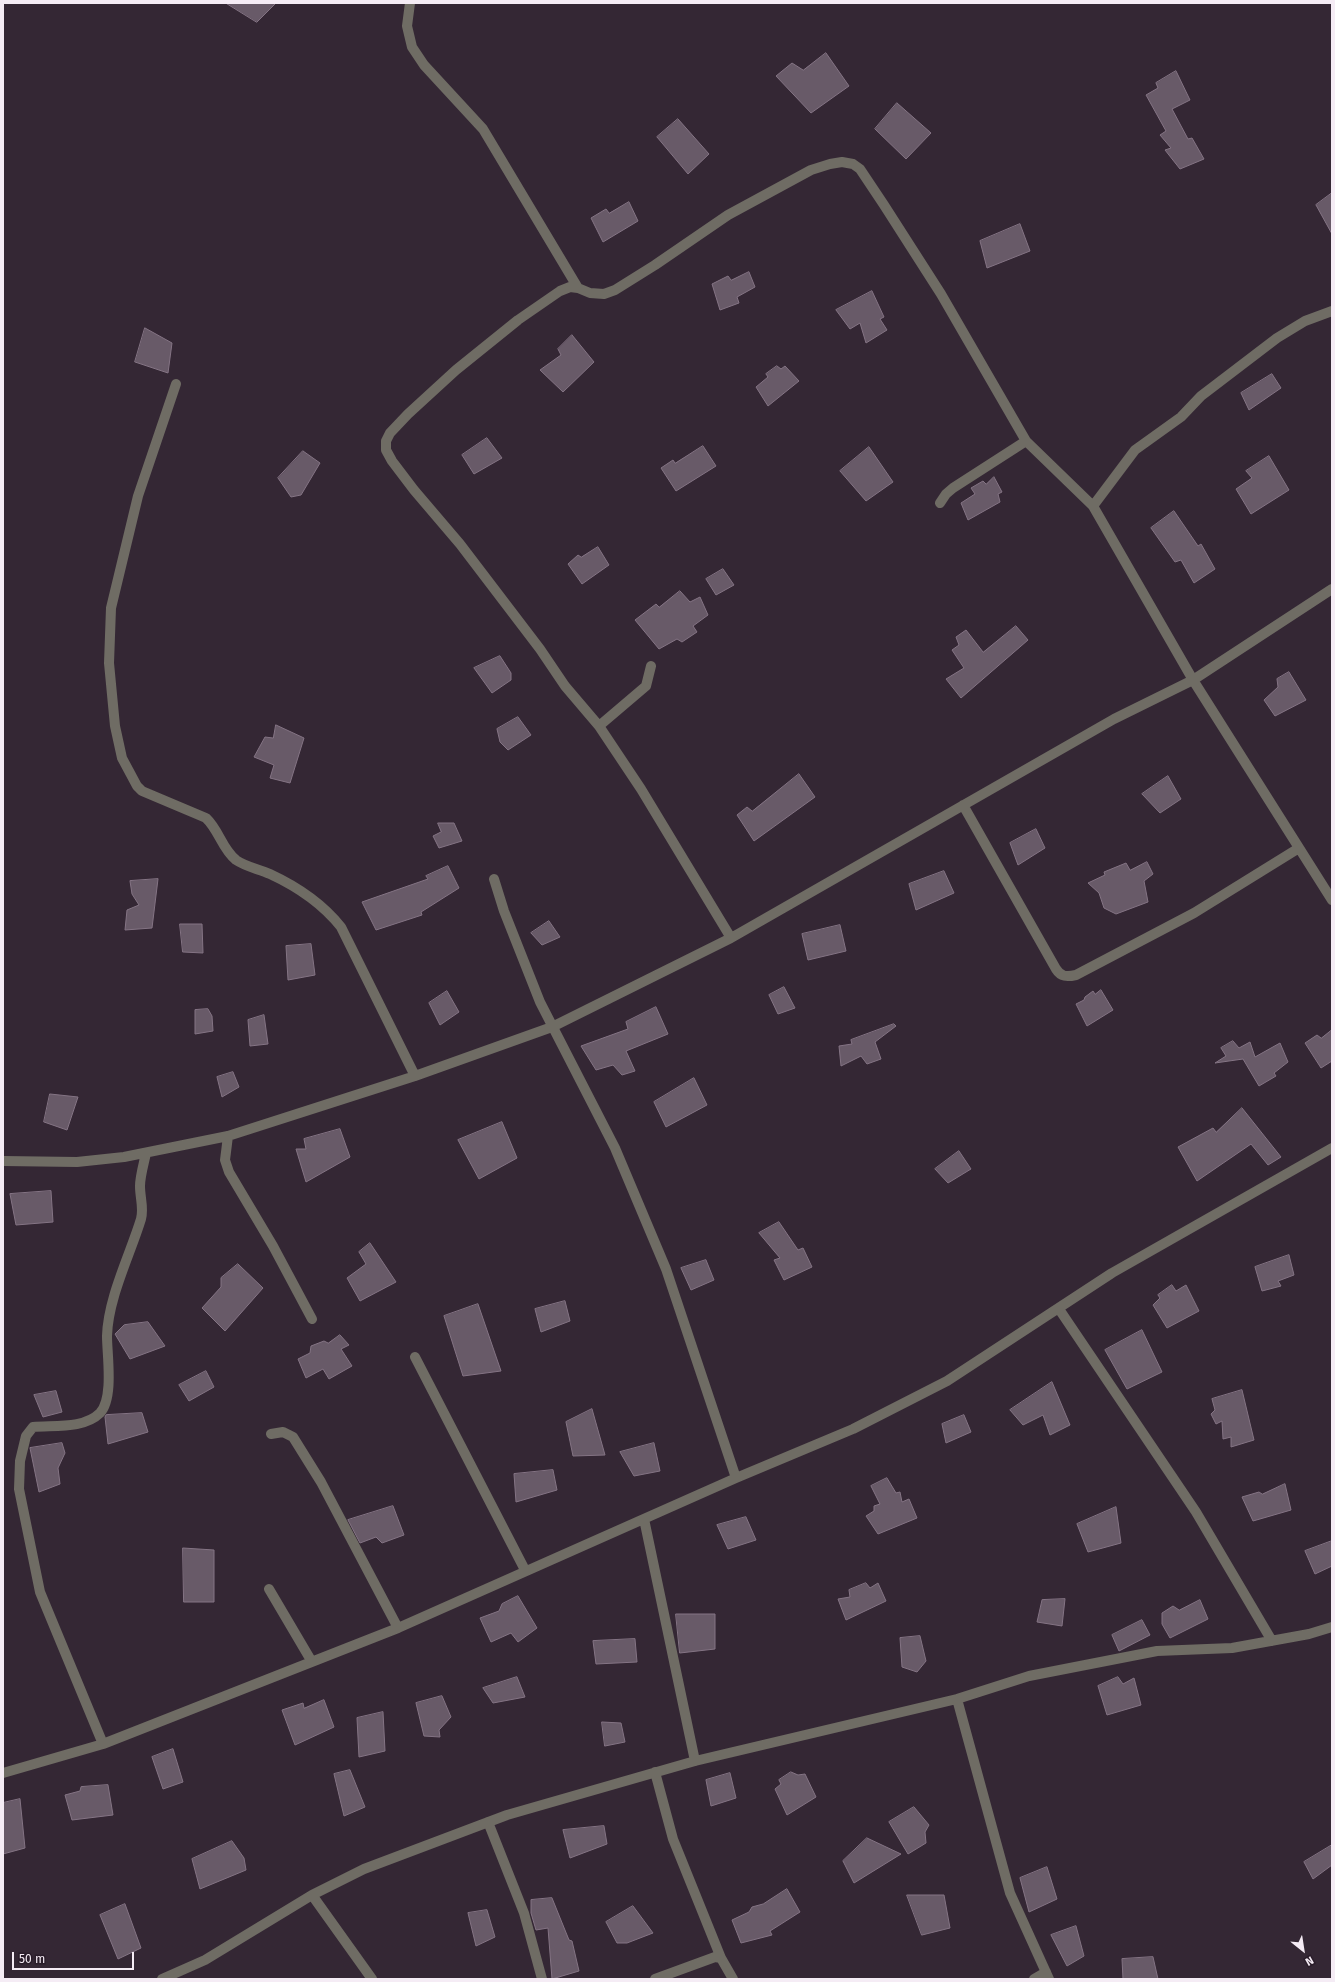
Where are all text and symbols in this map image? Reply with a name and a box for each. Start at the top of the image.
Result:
north arrow [1283,1930,1323,1970]
scale bar [14,1944,136,1970]
text: 50 m [19,1952,45,1966]
text: N [1303,1953,1316,1968]

